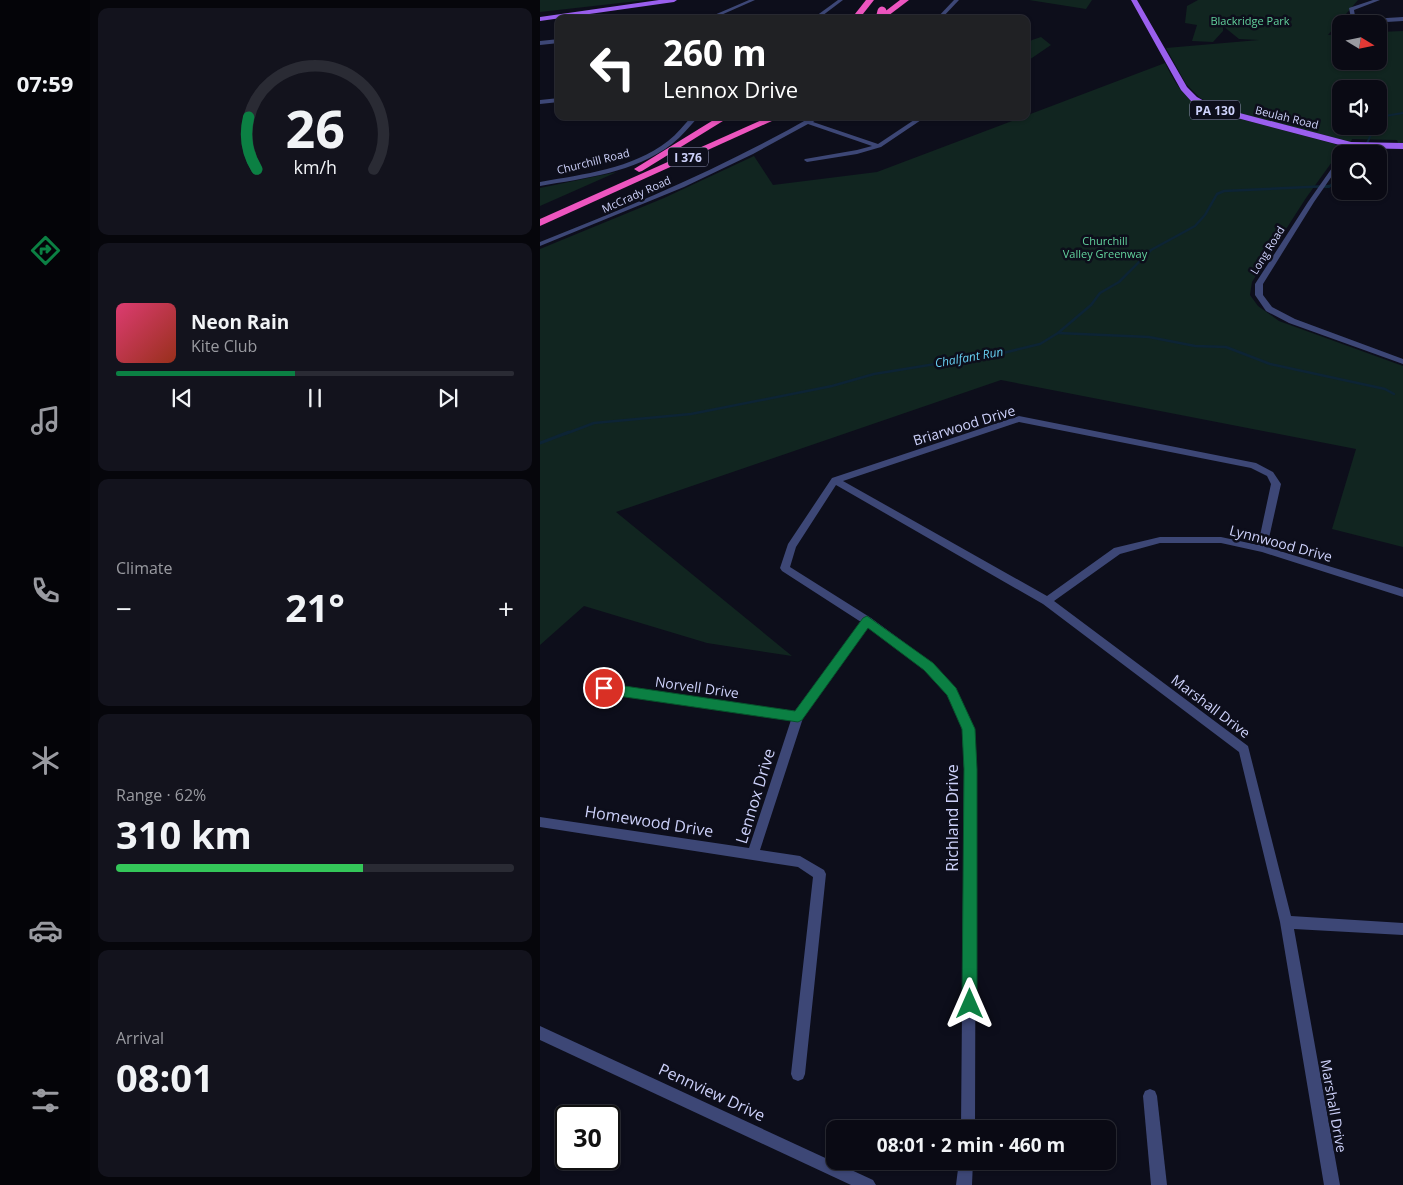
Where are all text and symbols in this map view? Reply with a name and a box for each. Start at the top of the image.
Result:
park label: Blackridge Park [1210,13,1290,28]
north arrow [1332,15,1388,70]
map controls [1332,15,1387,200]
text: 260 m [663,29,767,76]
icon: left [580,35,645,100]
text: 07:59 [17,68,73,98]
text: Lennox Drive [663,74,798,104]
button: sound [1332,80,1387,135]
text: 26 [285,92,345,163]
road number: PA 130 [1190,100,1240,120]
street label: Beulah Road [1254,102,1320,132]
street label: Churchill Road [555,145,631,177]
button: search [1332,145,1387,200]
road number: I 376 [668,148,708,166]
text: km/h [293,155,337,179]
street label: McCrady Road [599,172,673,216]
street label: Long Road [1246,223,1288,277]
icon: directions [28,233,63,268]
park label: Churchill Valley Greenway [1063,233,1148,261]
text: Neon Rain [191,309,289,335]
text: Kite Club [191,335,257,357]
water label: Chalfant Run [934,343,1005,371]
icon: previous [168,384,196,412]
icon: pause [301,384,329,412]
icon: next [434,384,462,412]
street label: Briarwood Drive [911,400,1018,450]
icon: music [28,403,63,438]
street label: Lynnwood Drive [1228,520,1335,566]
text: Climate [116,557,173,579]
icon: phone [28,573,63,608]
text: 21° [285,581,345,633]
text: − [116,589,132,627]
text: + [498,589,514,627]
pin [583,667,625,709]
street label: Marshall Drive [1168,670,1254,742]
street label: Norvell Drive [654,672,740,702]
icon: arrive [590,674,618,702]
icon: climate [28,743,63,778]
street label: Lennox Drive [730,746,780,846]
street label: Richland Drive [941,764,963,872]
text: Range · 62% [116,784,206,806]
street label: Homewood Drive [583,800,715,842]
text: 310 km [116,808,252,860]
icon: car [28,913,63,948]
position arrow [943,977,995,1029]
text: Arrival [116,1027,164,1049]
text: 08:01 [116,1051,214,1103]
street label: Pennview Drive [655,1058,769,1126]
street label: Marshall Drive [1316,1058,1352,1154]
icon: filters [28,1083,63,1118]
speed limit sign: 30 [555,1105,620,1170]
text: 08:01 · 2 min · 460 m [877,1132,1065,1158]

